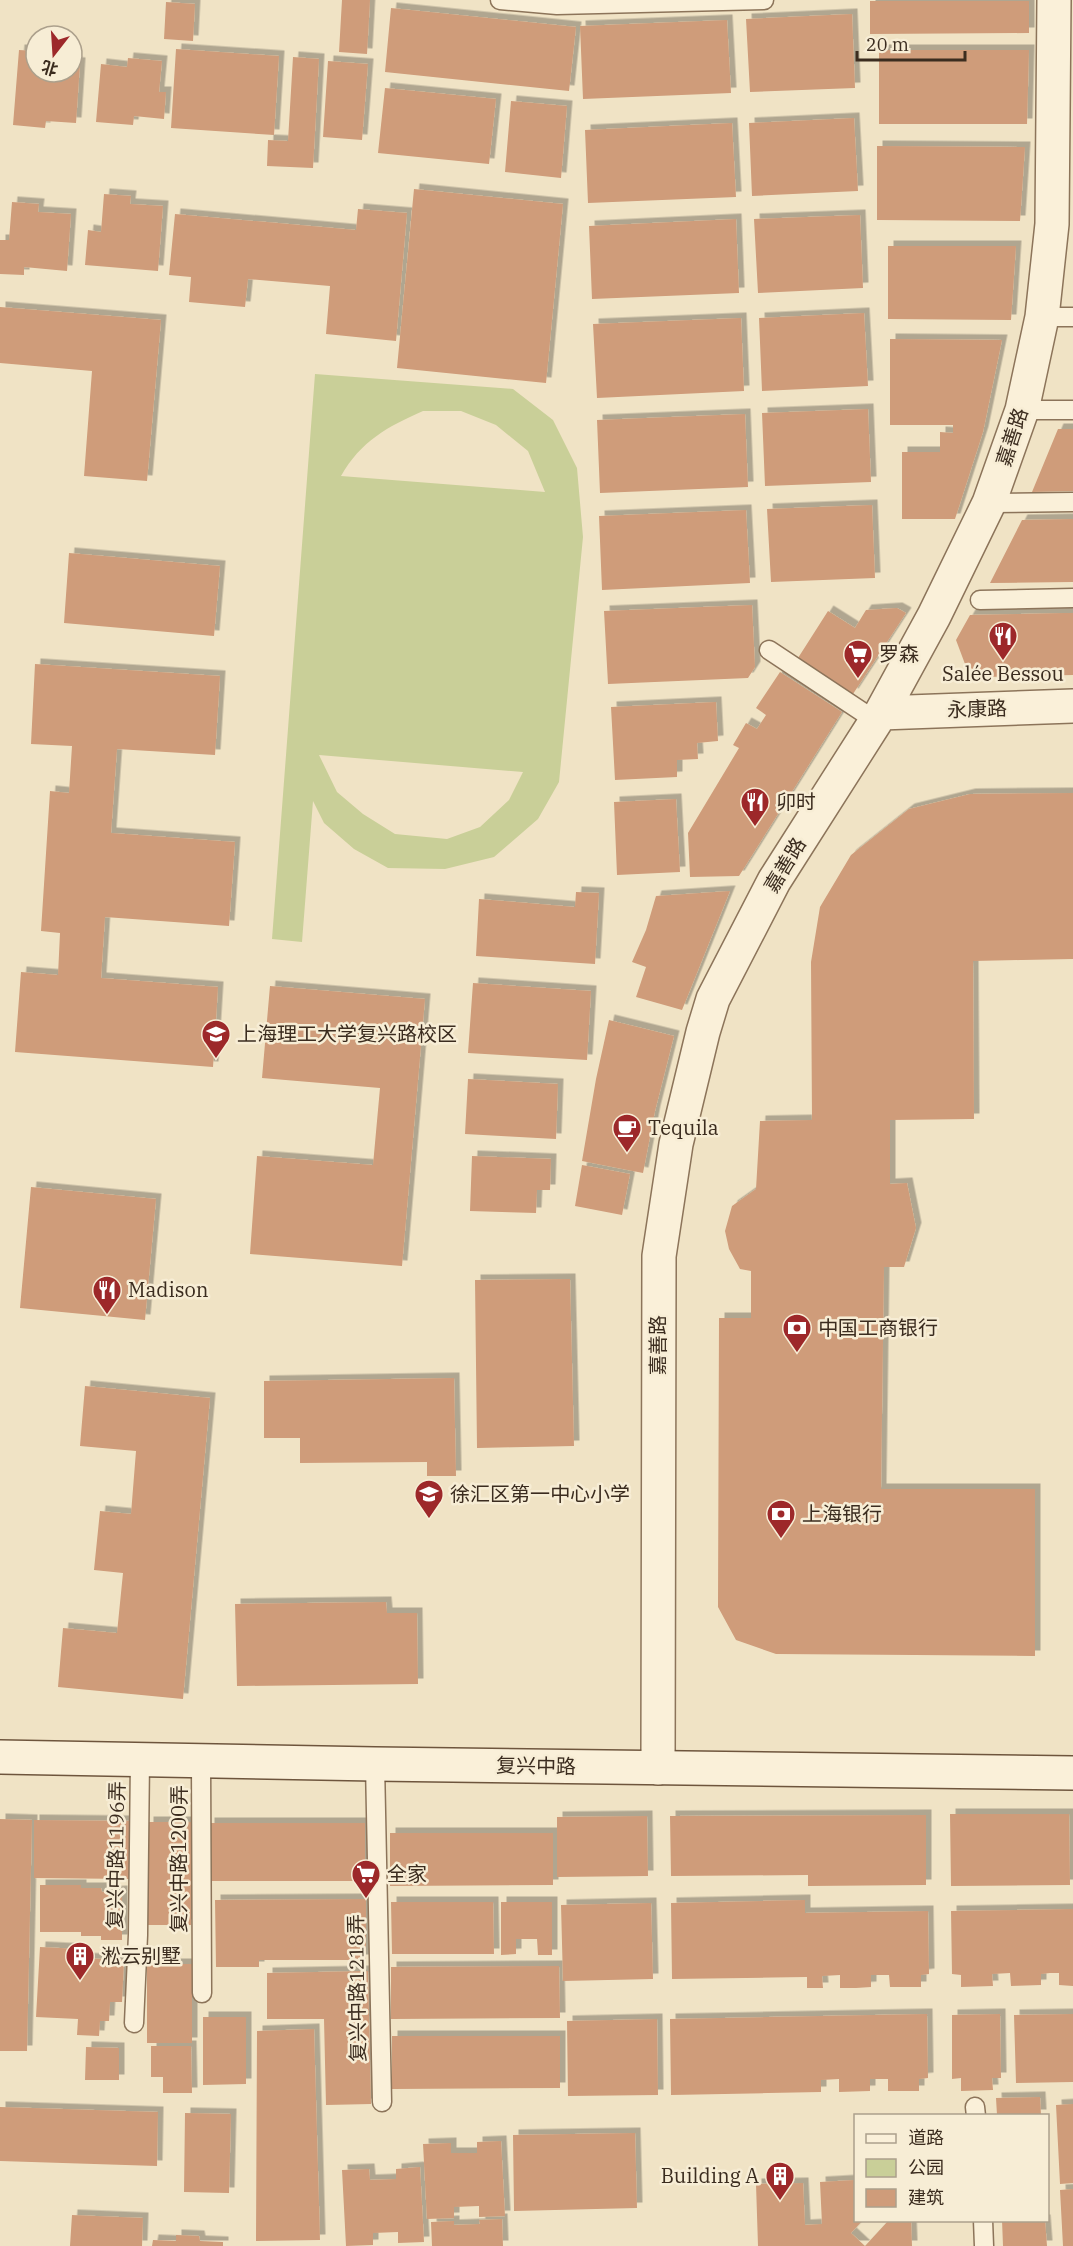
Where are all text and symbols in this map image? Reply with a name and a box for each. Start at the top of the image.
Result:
north arrow [24,24,84,84]
scale bar [857,24,965,62]
text: 20 m [866,33,909,56]
text: 北 [39,56,60,80]
street label: 嘉善路 [989,404,1034,470]
restaurant icon: Salée Bessou [987,620,1019,662]
supermarket icon: 罗森 [842,638,874,680]
place label: 罗森 [879,640,919,667]
place label: Salée Bessou [942,660,1064,687]
street label: 永康路 [947,694,1007,723]
restaurant icon: 卯时 [739,786,771,828]
place label: 卯时 [776,788,816,815]
street label: 嘉善路 [758,832,812,897]
school or university icon: 上海理工大学复兴路校区 [200,1018,232,1060]
place label: 上海理工大学复兴路校区 [237,1020,457,1047]
cafe icon: Tequila [611,1112,643,1154]
place label: Tequila [648,1114,719,1141]
restaurant icon: Madison [91,1274,123,1316]
place label: Madison [128,1276,209,1303]
bank icon: 中国工商银行 [781,1312,813,1354]
place label: 中国工商银行 [818,1314,938,1341]
street label: 嘉善路 [644,1315,671,1375]
school or university icon: 徐汇区第一中心小学 [413,1478,445,1520]
place label: 徐汇区第一中心小学 [450,1480,630,1507]
bank icon: 上海银行 [765,1498,797,1540]
place label: 上海银行 [802,1500,882,1527]
street label: 复兴中路 [496,1751,576,1780]
street label: 复兴中路1196弄 [101,1781,130,1929]
street label: 复兴中路1200弄 [165,1785,192,1933]
supermarket icon: 全家 [350,1858,382,1900]
place label: 全家 [387,1860,427,1887]
street label: 复兴中路1218弄 [342,1914,371,2062]
building icon: 淞云别墅 [64,1940,96,1982]
place label: 淞云别墅 [101,1942,181,1969]
legend [854,2114,1049,2222]
text: 道路 [908,2126,944,2149]
text: 公园 [908,2156,944,2179]
building icon: Building A [764,2160,796,2202]
place label: Building A [661,2162,759,2189]
text: 建筑 [908,2186,944,2209]

